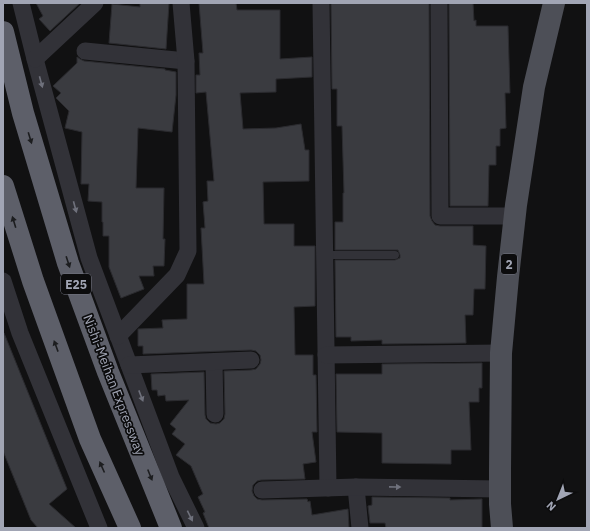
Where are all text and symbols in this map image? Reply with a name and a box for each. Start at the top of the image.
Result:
one-way arrow [38,76,44,88]
one-way arrow [27,132,33,144]
one-way arrow [72,201,78,213]
one-way arrow [11,216,17,228]
road number: 2 [501,254,517,274]
one-way arrow [65,257,71,269]
road number: E25 [61,274,91,294]
street label: Nishi-Meihan Expressway [79,312,149,458]
one-way arrow [52,339,58,351]
one-way arrow [138,390,144,402]
one-way arrow [99,461,105,473]
one-way arrow [147,469,153,481]
north arrow [538,479,578,519]
one-way arrow [389,484,401,491]
text: N [543,498,559,514]
one-way arrow [187,510,193,522]

